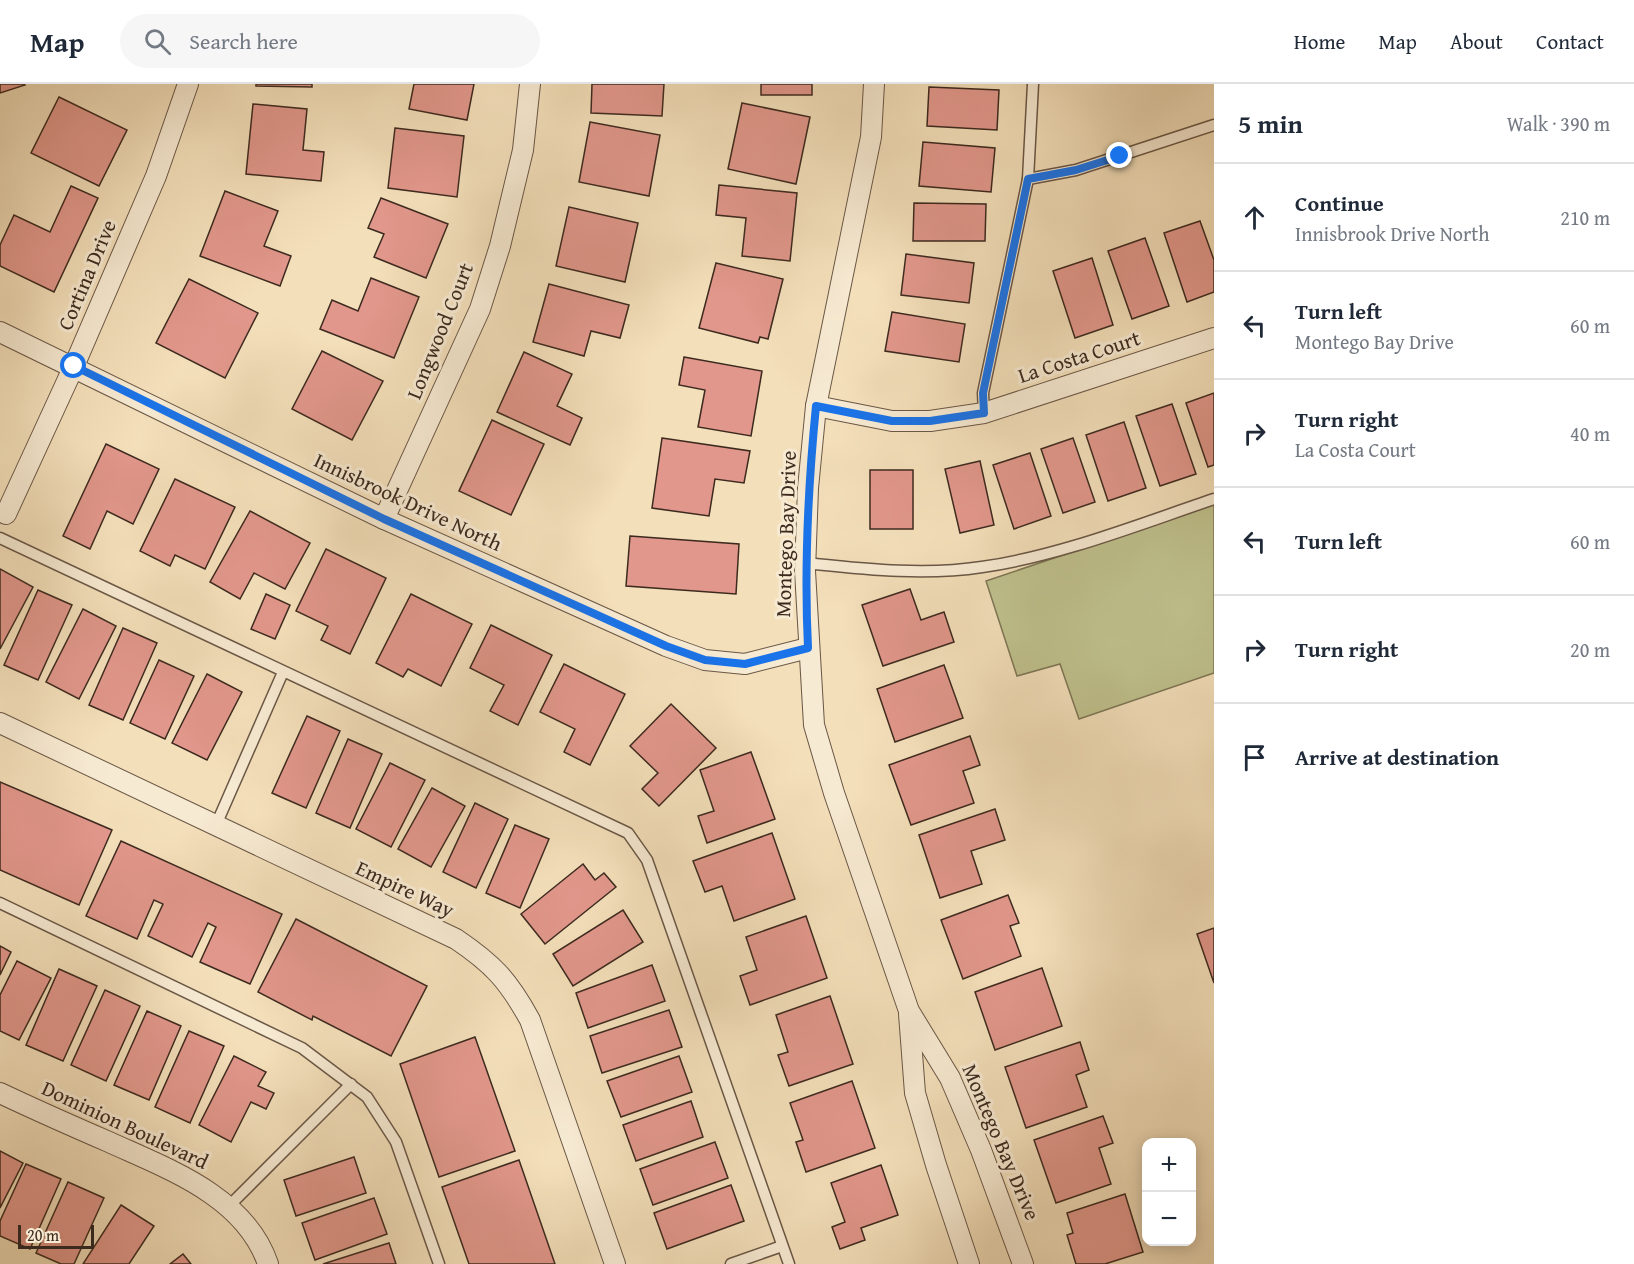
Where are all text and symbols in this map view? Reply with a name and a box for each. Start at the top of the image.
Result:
search box [120,14,540,68]
text: Map [30,21,84,62]
icon: search [141,25,174,58]
text: Search here [189,25,298,57]
text: Home [1294,26,1345,57]
text: Map [1378,26,1417,57]
text: About [1450,26,1503,57]
text: Contact [1536,26,1604,57]
text: 5 min [1238,104,1303,143]
text: Walk · 390 m [1507,109,1610,138]
route end [1106,142,1132,168]
text: Continue [1295,187,1384,219]
icon: ahead [1238,201,1271,234]
text: 210 m [1560,203,1610,232]
street label: Cortina Drive [49,215,124,335]
text: Innisbrook Drive North [1295,219,1490,248]
street label: Longwood Court [398,257,481,404]
text: Turn left [1295,295,1382,327]
icon: left [1238,309,1271,342]
text: 60 m [1570,311,1610,340]
street label: La Costa Court [1014,322,1144,391]
text: Montego Bay Drive [1295,327,1454,356]
route start [60,352,86,378]
text: Turn right [1295,403,1398,435]
icon: right [1238,417,1271,450]
text: 40 m [1570,419,1610,448]
text: La Costa Court [1295,435,1416,464]
street label: Innisbrook Drive North [309,444,508,559]
street label: Montego Bay Drive [767,450,804,618]
icon: left [1238,525,1271,558]
text: Turn left [1295,525,1382,557]
text: 60 m [1570,527,1610,556]
icon: right [1238,633,1271,666]
text: Turn right [1295,633,1398,665]
text: 20 m [1570,635,1610,664]
icon: arrive [1238,741,1271,774]
text: Arrive at destination [1295,741,1499,773]
street label: Empire Way [351,852,460,925]
street label: Montego Bay Drive [955,1059,1048,1225]
street label: Dominion Boulevard [37,1072,214,1177]
map controls [1142,1138,1196,1246]
button: + [1142,1138,1196,1192]
button: − [1142,1192,1196,1246]
scale bar [18,1222,94,1250]
text: 20 m [27,1223,59,1247]

